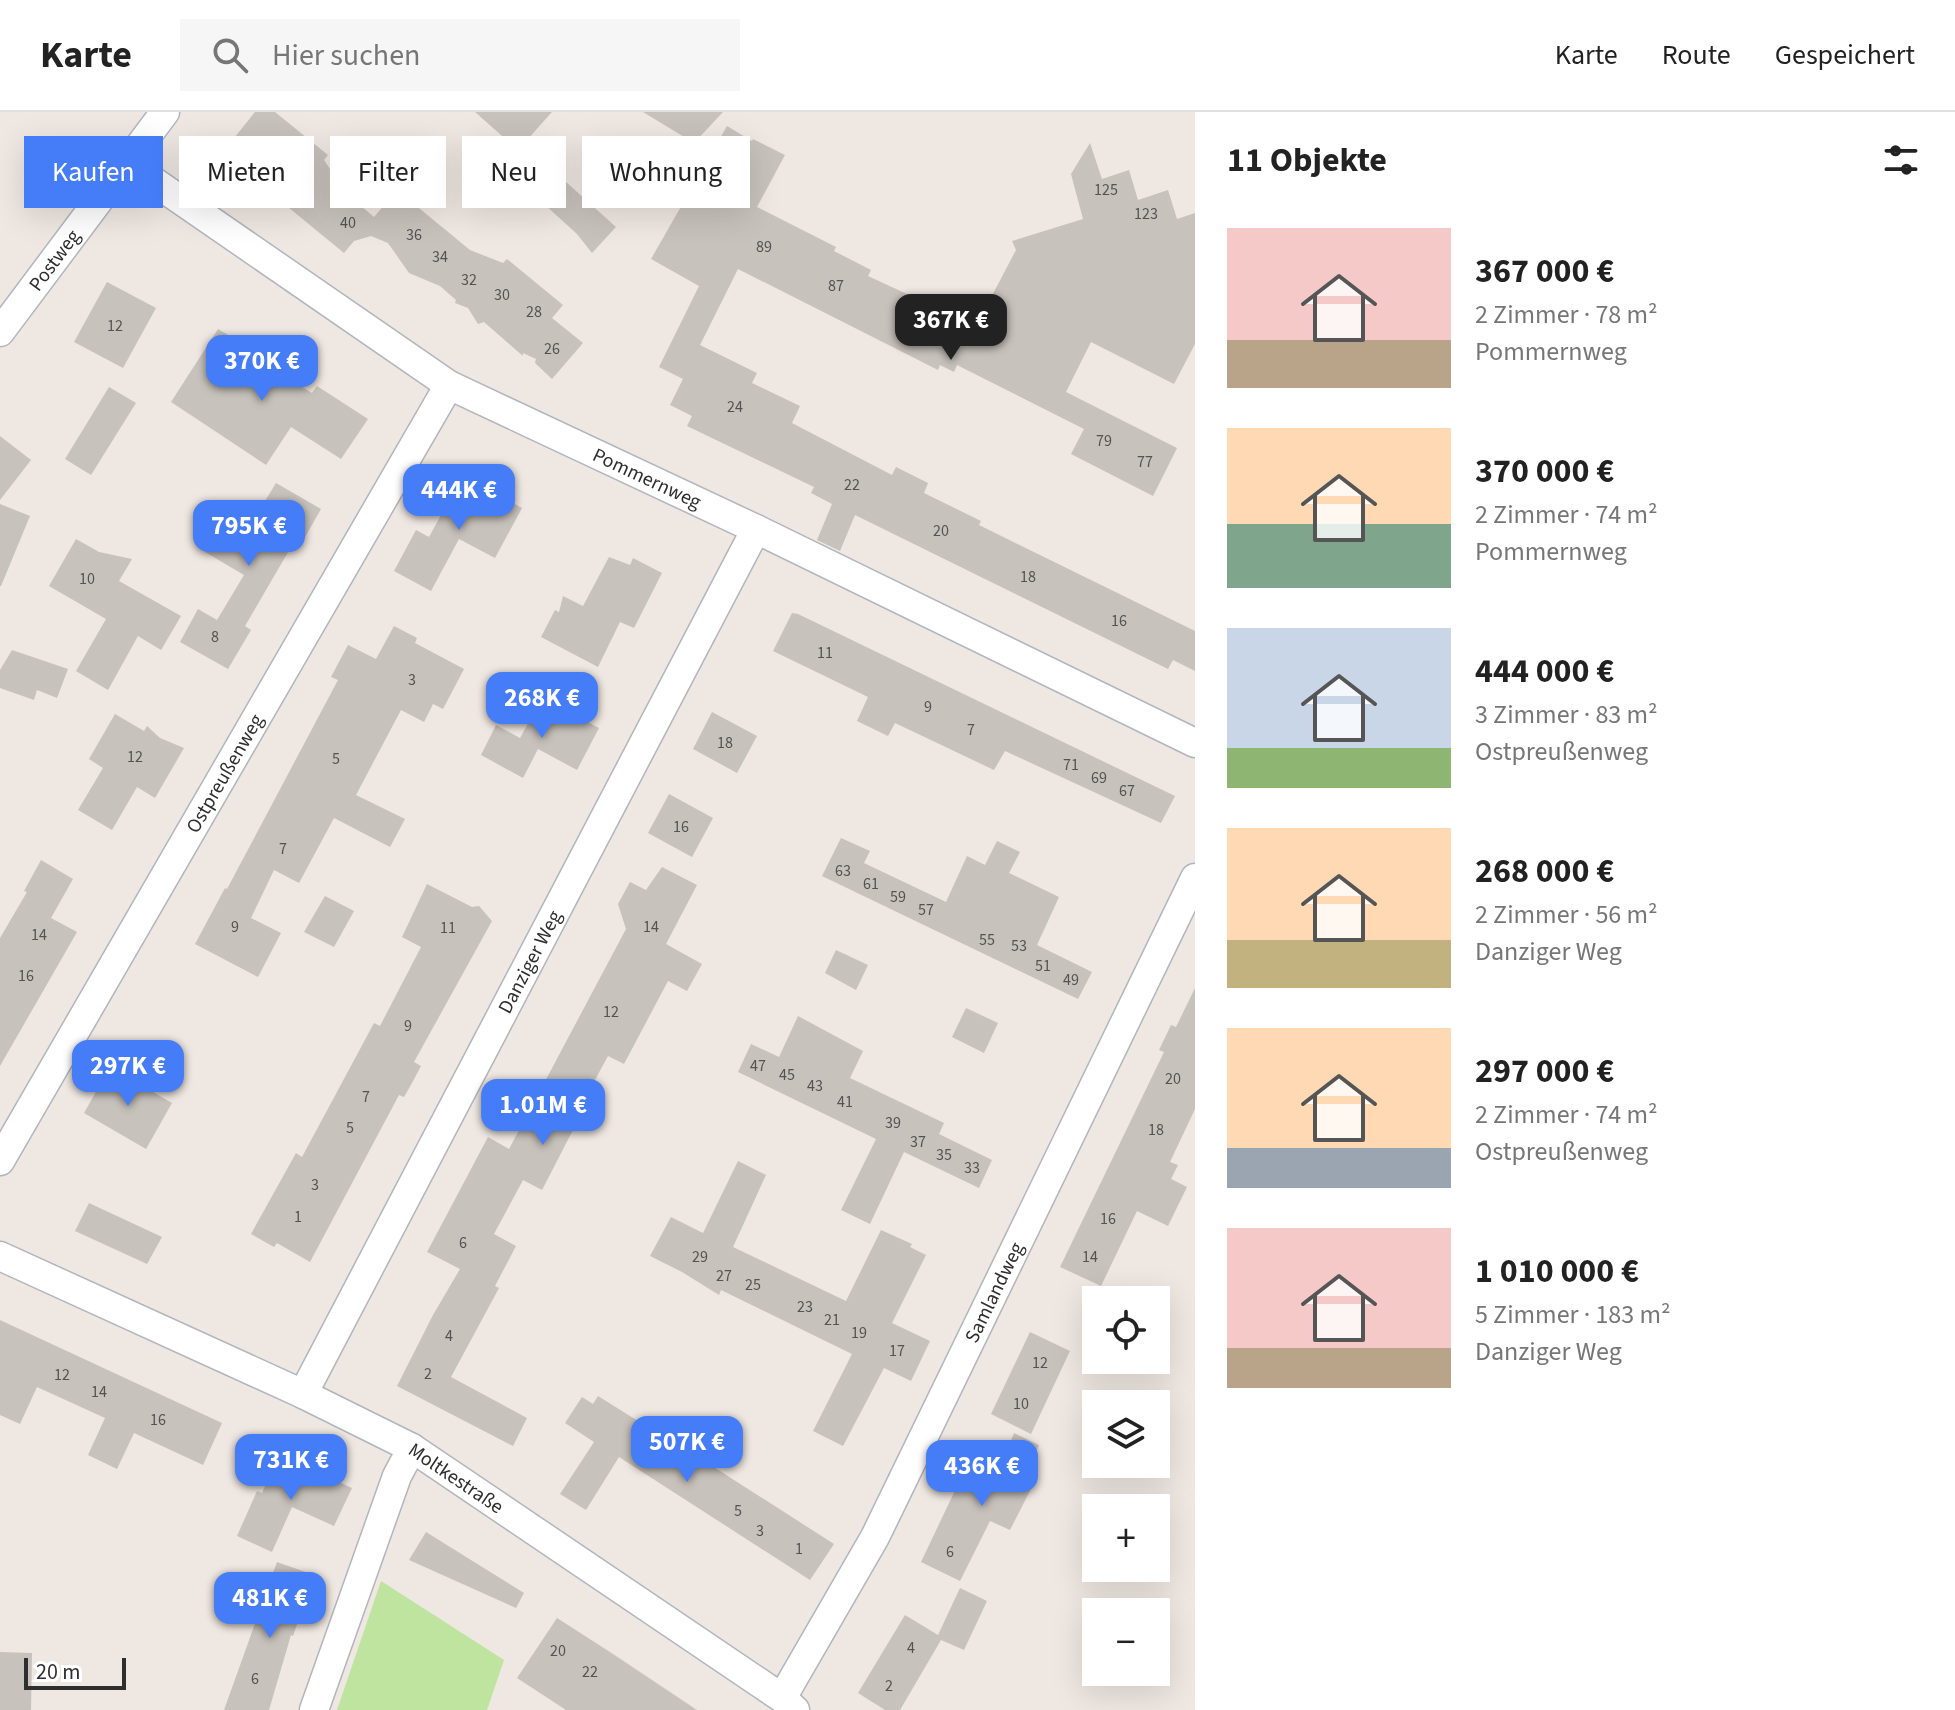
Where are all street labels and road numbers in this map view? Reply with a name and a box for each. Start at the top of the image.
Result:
street label: Postweg [22,224,87,297]
street label: Pommernweg [588,441,706,516]
street label: Ostpreußenweg [180,709,271,838]
street label: Danziger Weg [492,906,569,1019]
street label: Samlandweg [958,1238,1031,1348]
street label: Moltkestraße [402,1436,509,1521]

